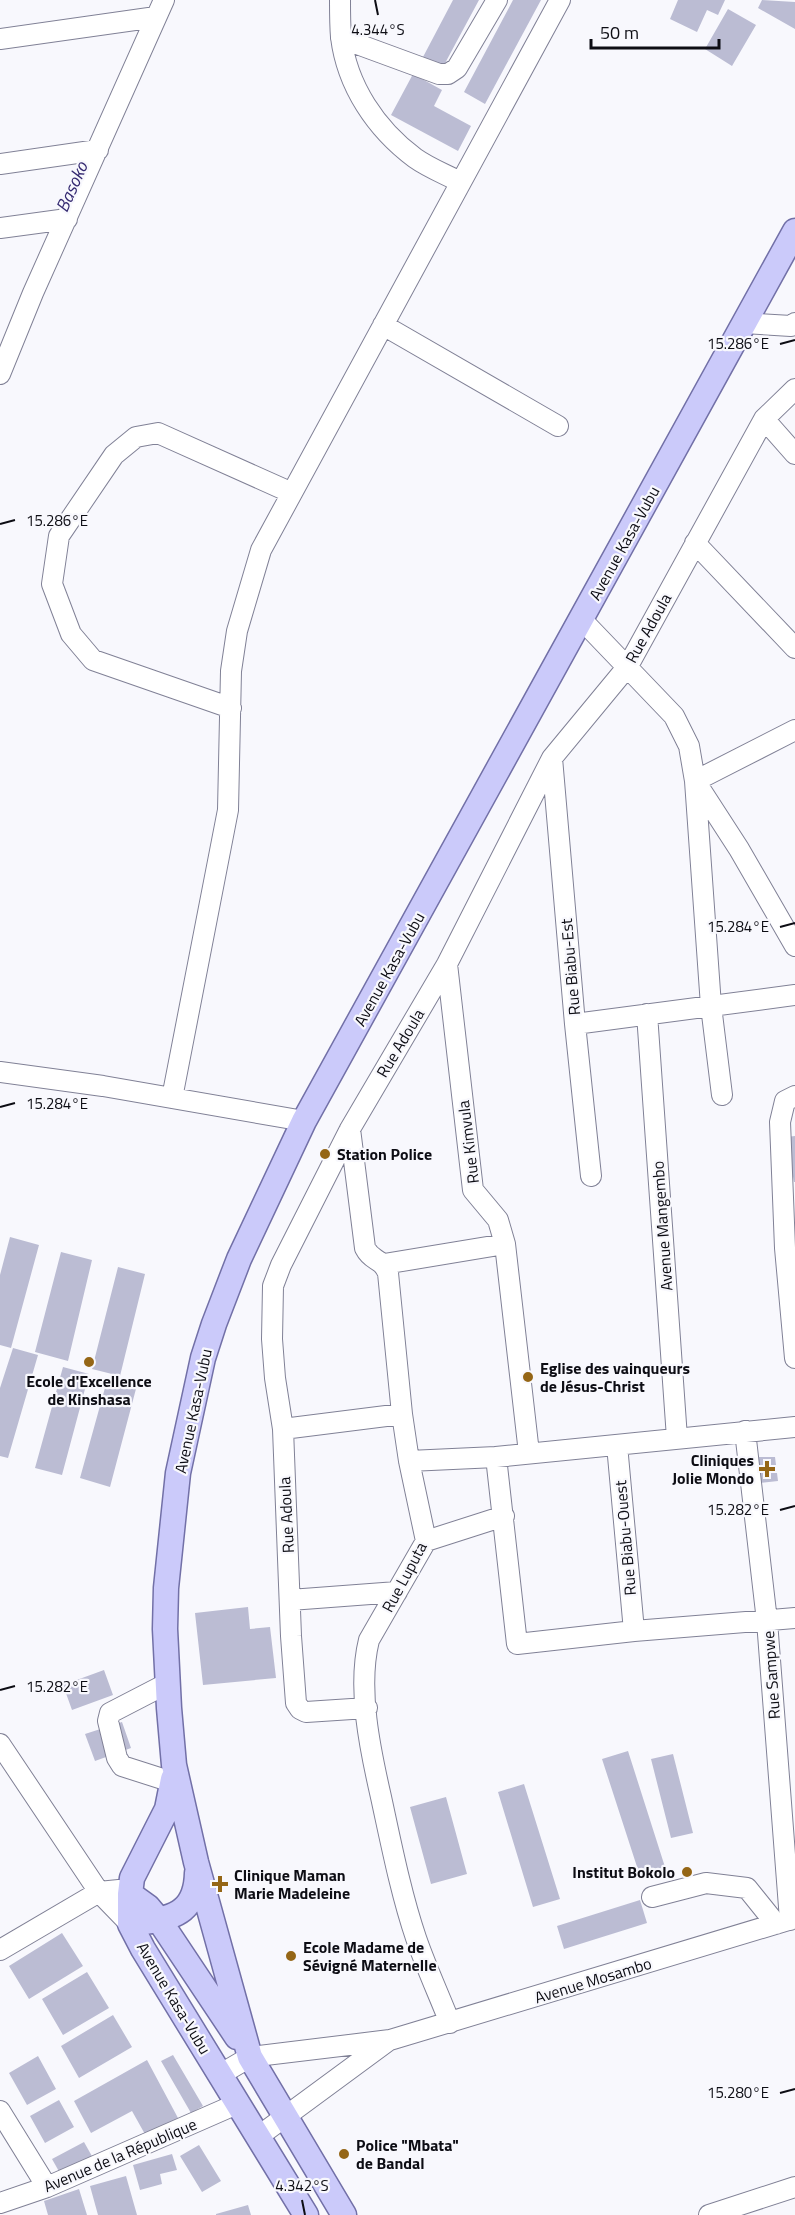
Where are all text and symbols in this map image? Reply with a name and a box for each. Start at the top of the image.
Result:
scale bar [591,12,718,50]
text: 4.344°S [351,18,405,41]
text: 50 m [600,19,639,46]
water label: Basoko [49,156,95,216]
text: 15.286°E [707,332,769,355]
street label: Avenue Kasa-Vubu [583,482,665,604]
text: 15.286°E [26,509,88,532]
street label: Rue Adoula [619,589,677,667]
street label: Avenue Kasa-Vubu [348,908,430,1030]
text: 15.284°E [707,915,769,938]
street label: Rue Biabu-Est [554,917,586,1016]
street label: Rue Adoula [370,1004,430,1082]
text: 15.284°E [26,1092,88,1115]
street label: Rue Kimvula [451,1099,485,1185]
place label: Station Police [337,1142,432,1166]
marker: Station Police [318,1147,332,1161]
street label: Avenue Mangembo [645,1160,679,1292]
street label: Avenue Kasa-Vubu [168,1346,218,1476]
marker: Ecole d'Excellence de Kinshasa [82,1355,96,1369]
place label: Eglise des vainqueurs de Jésus-Christ [540,1356,690,1398]
place label: Ecole d'Excellence de Kinshasa [26,1369,152,1411]
marker: Eglise des vainqueurs de Jésus-Christ [521,1370,535,1384]
place label: Cliniques Jolie Mondo [672,1448,754,1490]
marker: Cliniques Jolie Mondo [758,1460,776,1478]
street label: Rue Adoula [272,1476,300,1554]
street label: Rue Biabu-Ouest [608,1479,642,1597]
text: 15.282°E [707,1498,769,1521]
street label: Rue Luputa [375,1538,433,1616]
street label: Rue Sampwe [756,1630,786,1720]
text: 15.282°E [26,1675,88,1698]
place label: Institut Bokolo [572,1860,675,1884]
place label: Clinique Maman Marie Madeleine [234,1863,350,1905]
marker: Institut Bokolo [680,1865,694,1879]
marker: Clinique Maman Marie Madeleine [211,1875,229,1893]
place label: Ecole Madame de Sévigné Maternelle [303,1935,437,1977]
street label: Avenue Kasa-Vubu [131,1937,217,2059]
marker: Ecole Madame de Sévigné Maternelle [284,1949,298,1963]
street label: Avenue Mosambo [532,1951,654,2009]
text: 15.280°E [707,2081,769,2104]
street label: Avenue de la République [40,2112,200,2198]
place label: Police "Mbata" de Bandal [356,2133,459,2175]
marker: Police "Mbata" de Bandal [337,2147,351,2161]
text: 4.342°S [275,2174,329,2197]

